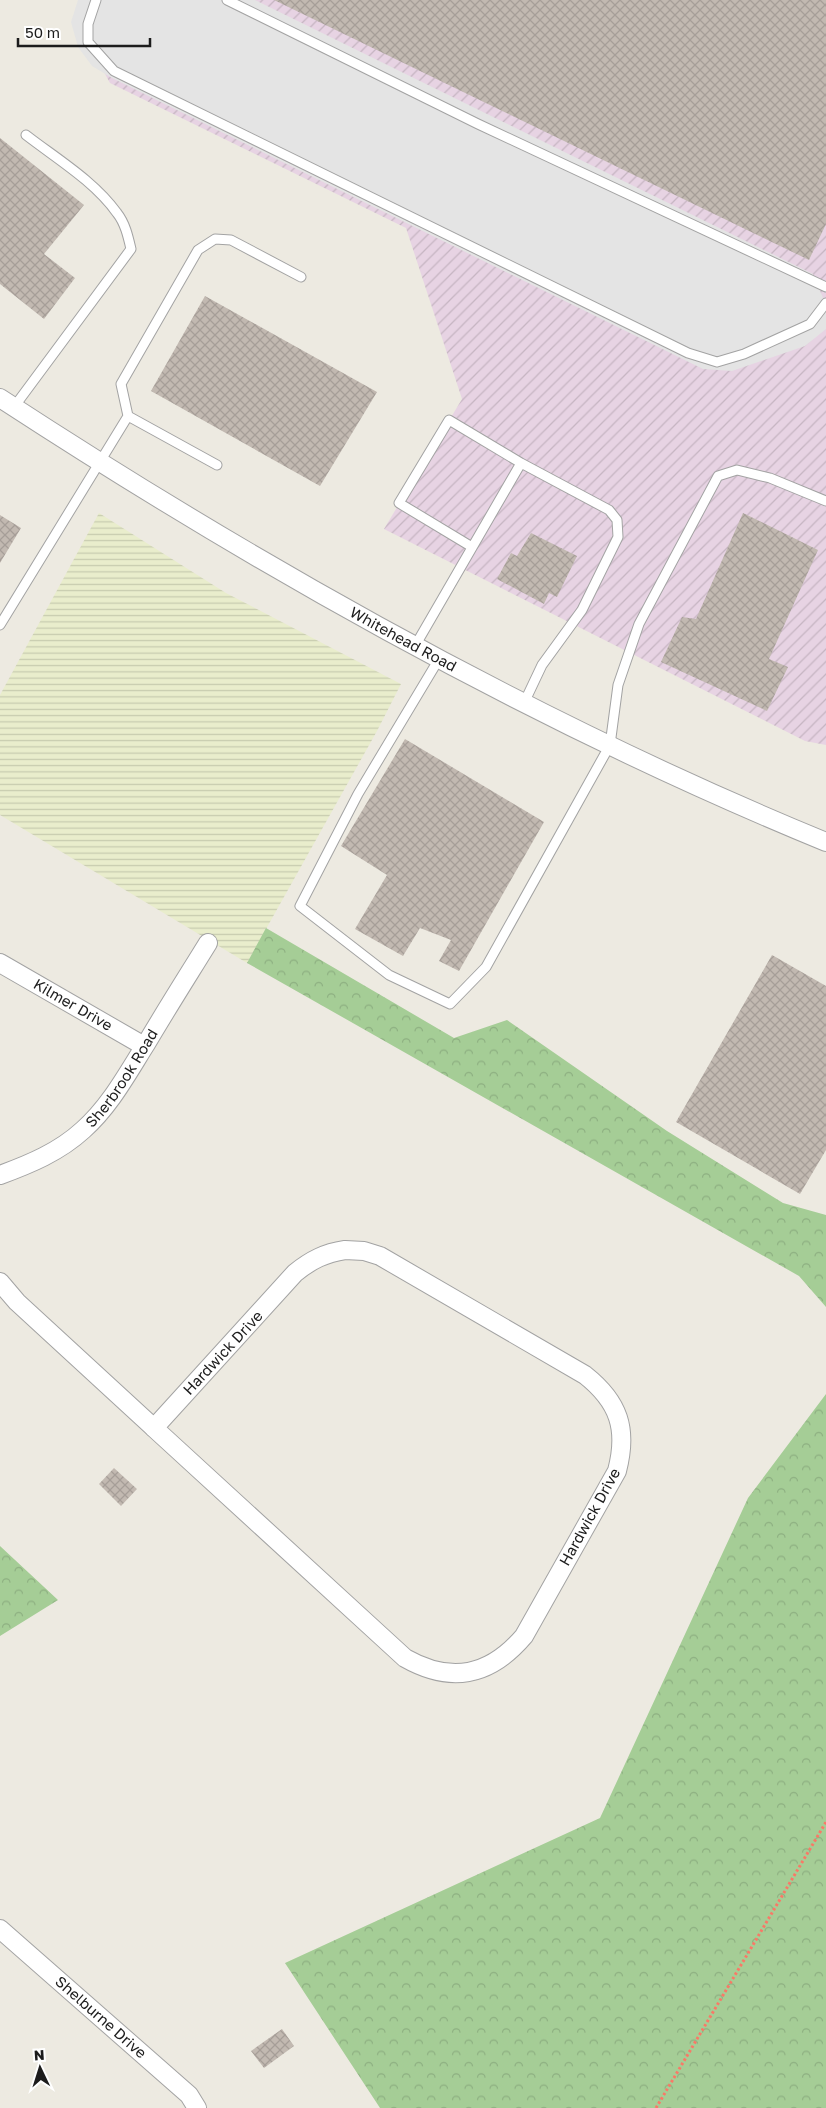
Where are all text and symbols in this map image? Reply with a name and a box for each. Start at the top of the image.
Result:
scale bar [18,15,150,47]
text: 50 m [25,23,60,41]
street label: Whitehead Road [347,602,460,675]
street label: Kilmer Drive [31,974,116,1034]
street label: Sherbrook Road [81,1025,161,1131]
street label: Hardwick Drive [179,1306,266,1398]
street label: Hardwick Drive [555,1464,623,1568]
street label: Shelburne Drive [52,1972,151,2062]
north arrow [15,2043,65,2093]
text: N [33,2046,45,2063]

